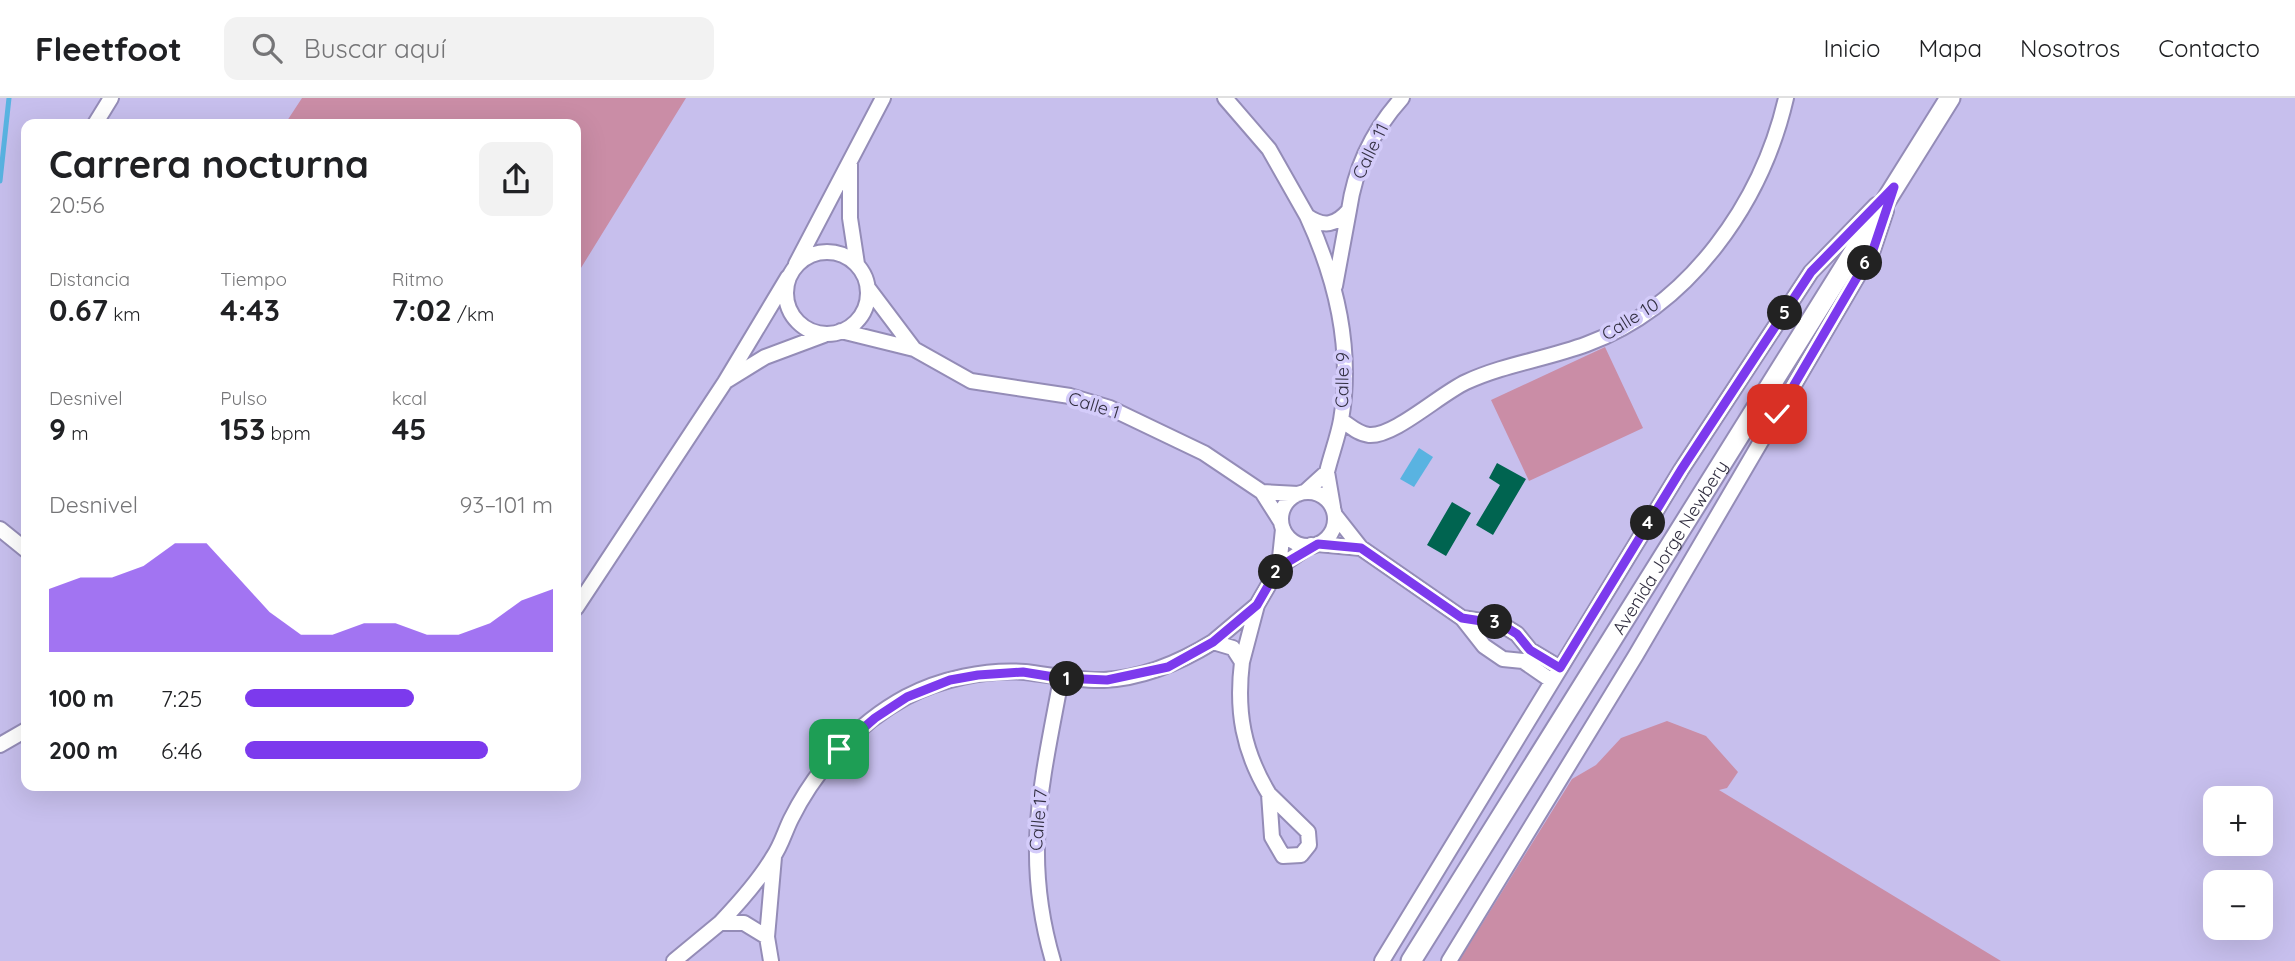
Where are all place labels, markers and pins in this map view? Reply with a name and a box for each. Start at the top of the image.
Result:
pin: 6 [1848,246,1882,280]
pin: 5 [1768,296,1802,330]
pin [1747,384,1807,444]
pin: 4 [1630,506,1666,540]
pin: 2 [1258,554,1294,589]
pin: 3 [1478,604,1512,640]
pin: 1 [1050,662,1084,696]
pin [809,719,869,779]

